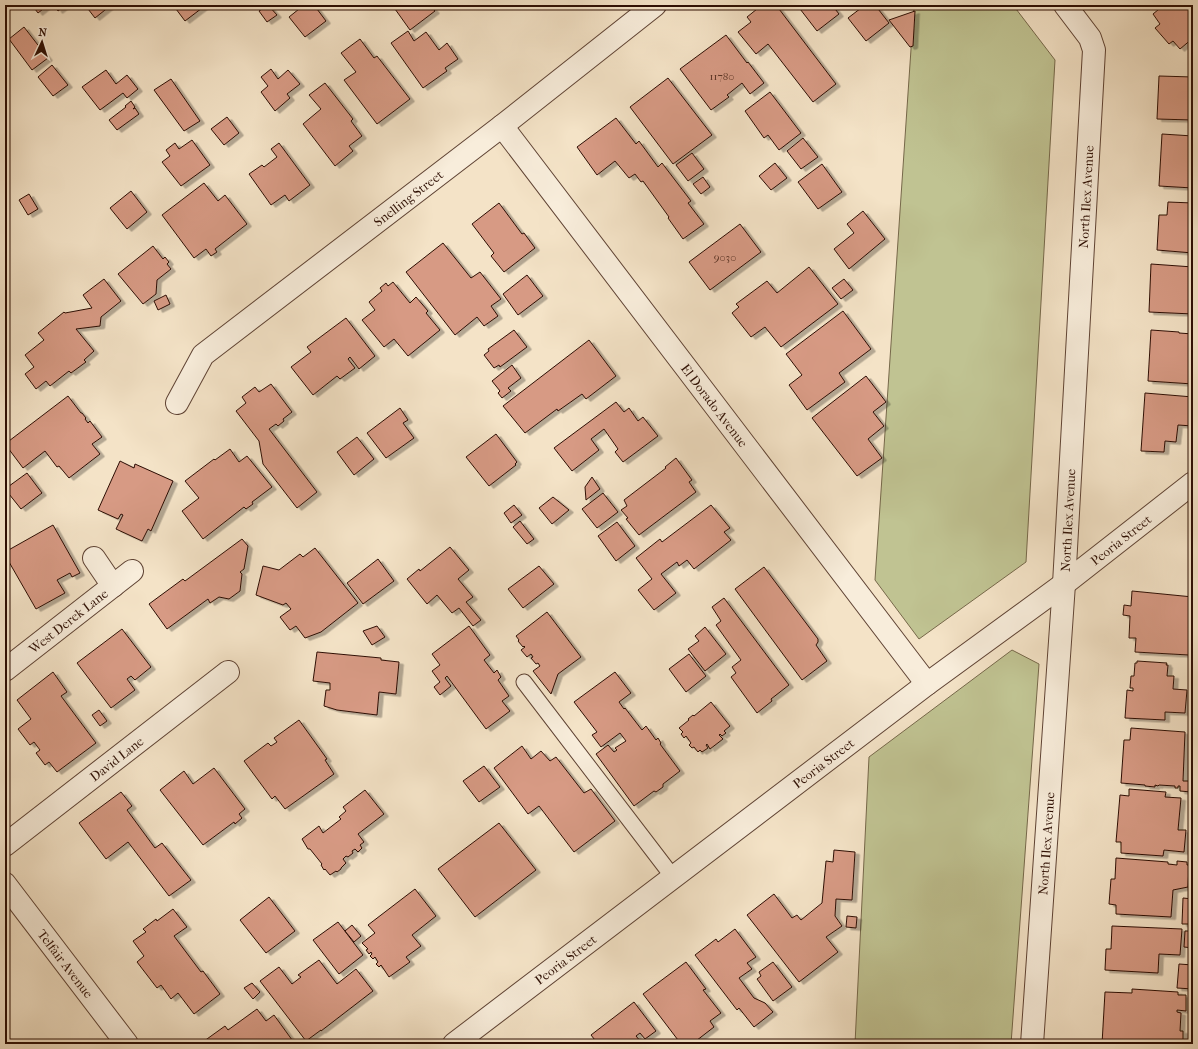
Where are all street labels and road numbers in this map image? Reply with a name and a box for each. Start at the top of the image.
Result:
street label: North Ilex Avenue [1075,144,1096,249]
street label: Snelling Street [371,166,446,229]
street label: El Dorado Avenue [678,361,752,450]
street label: North Ilex Avenue [1057,468,1078,572]
street label: Peoria Street [1087,511,1154,568]
street label: West Derek Lane [25,585,111,657]
street label: David Lane [87,733,147,784]
street label: Peoria Street [790,735,857,791]
street label: North Ilex Avenue [1035,791,1057,895]
street label: Telfair Avenue [35,926,97,1001]
street label: Peoria Street [532,931,599,987]

